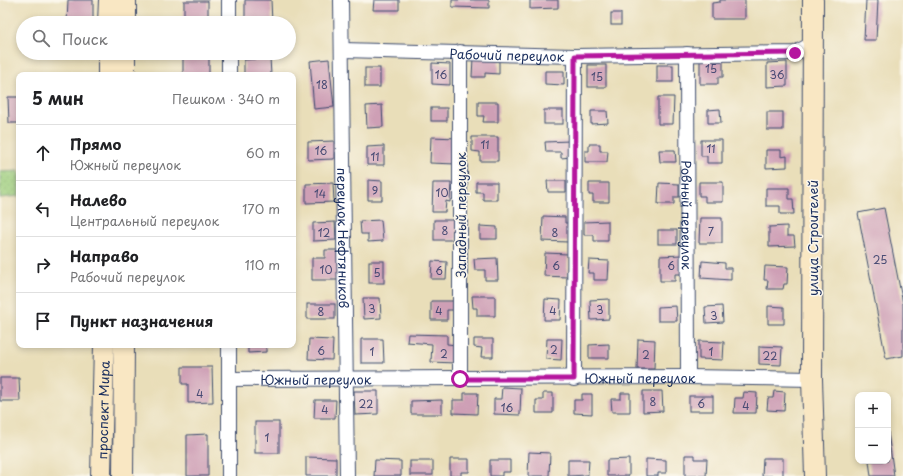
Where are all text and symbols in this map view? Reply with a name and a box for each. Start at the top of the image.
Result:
search box [16,16,296,60]
icon: search [30,27,52,49]
text: Поиск [62,27,108,50]
street label: Рабочий переулок [449,43,565,65]
route end [786,44,804,62]
house number: 15 [705,60,717,77]
house number: 16 [435,66,448,83]
house number: 36 [770,66,785,83]
house number: 15 [591,68,603,85]
house number: 18 [316,76,328,93]
text: 5 мин [32,85,84,111]
text: Пешком · 340 m [172,89,280,108]
text: Прямо [70,132,121,155]
house number: 11 [480,136,490,153]
house number: 11 [706,140,716,157]
icon: ahead [32,142,54,164]
house number: 16 [315,142,328,159]
text: 60 m [246,143,280,162]
house number: 11 [370,148,380,165]
street label: Западный переулок [451,152,470,278]
text: Южный переулок [70,155,181,174]
street label: Ровный переулок [678,160,697,270]
street label: переулок Нефтяников [334,168,354,308]
street label: улица Строителей [803,180,822,296]
house number: 9 [372,182,378,199]
house number: 10 [436,184,448,201]
house number: 14 [314,185,326,202]
text: Налево [70,188,127,211]
icon: left [32,198,54,220]
text: 170 m [242,199,280,218]
text: Центральный переулок [70,211,219,230]
house number: 8 [442,222,449,239]
house number: 7 [708,223,714,240]
house number: 12 [318,224,331,241]
house number: 8 [552,224,559,241]
text: Направо [70,244,139,267]
house number: 25 [873,251,887,268]
icon: right [32,254,54,276]
text: 110 m [245,255,280,274]
house number: 6 [552,257,560,274]
house number: 6 [667,257,675,274]
house number: 10 [320,261,332,278]
house number: 6 [435,262,443,279]
house number: 5 [373,264,381,281]
text: Рабочий переулок [70,267,185,286]
house number: 3 [368,300,376,317]
house number: 3 [596,301,604,318]
house number: 4 [435,302,443,319]
house number: 4 [549,302,557,319]
house number: 8 [318,303,325,320]
house number: 3 [710,307,718,324]
text: Пункт назначения [70,309,213,332]
icon: arrive [32,310,54,332]
house number: 2 [550,341,558,358]
house number: 6 [317,342,325,359]
house number: 1 [370,343,375,360]
house number: 1 [709,343,714,360]
house number: 2 [440,345,448,362]
house number: 2 [642,346,650,363]
house number: 22 [763,347,777,364]
street label: проспект Мира [92,360,113,460]
street label: Южный переулок [584,367,696,387]
street label: Южный переулок [260,369,372,388]
route start [451,370,469,388]
house number: 4 [196,385,204,402]
map controls [855,392,891,464]
button: + [855,392,891,428]
house number: 8 [650,393,657,410]
house number: 22 [359,395,373,412]
house number: 6 [697,395,705,412]
house number: 4 [742,397,750,414]
house number: 16 [501,399,514,416]
house number: 4 [321,401,329,418]
button: − [855,428,891,464]
house number: 1 [265,429,270,446]

